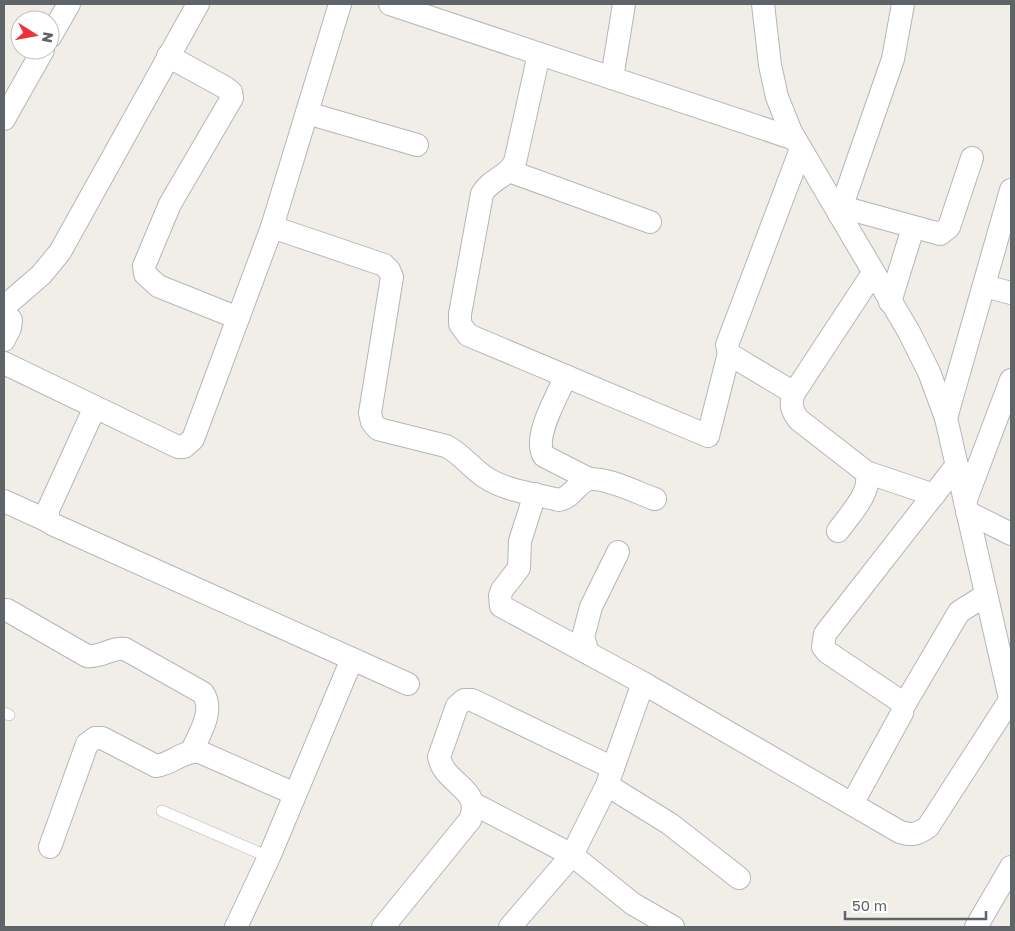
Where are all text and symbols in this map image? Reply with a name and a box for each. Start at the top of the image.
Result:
north arrow [10,10,60,60]
text: N [39,31,58,44]
scale bar [845,888,986,920]
text: 50 m [852,896,887,914]

